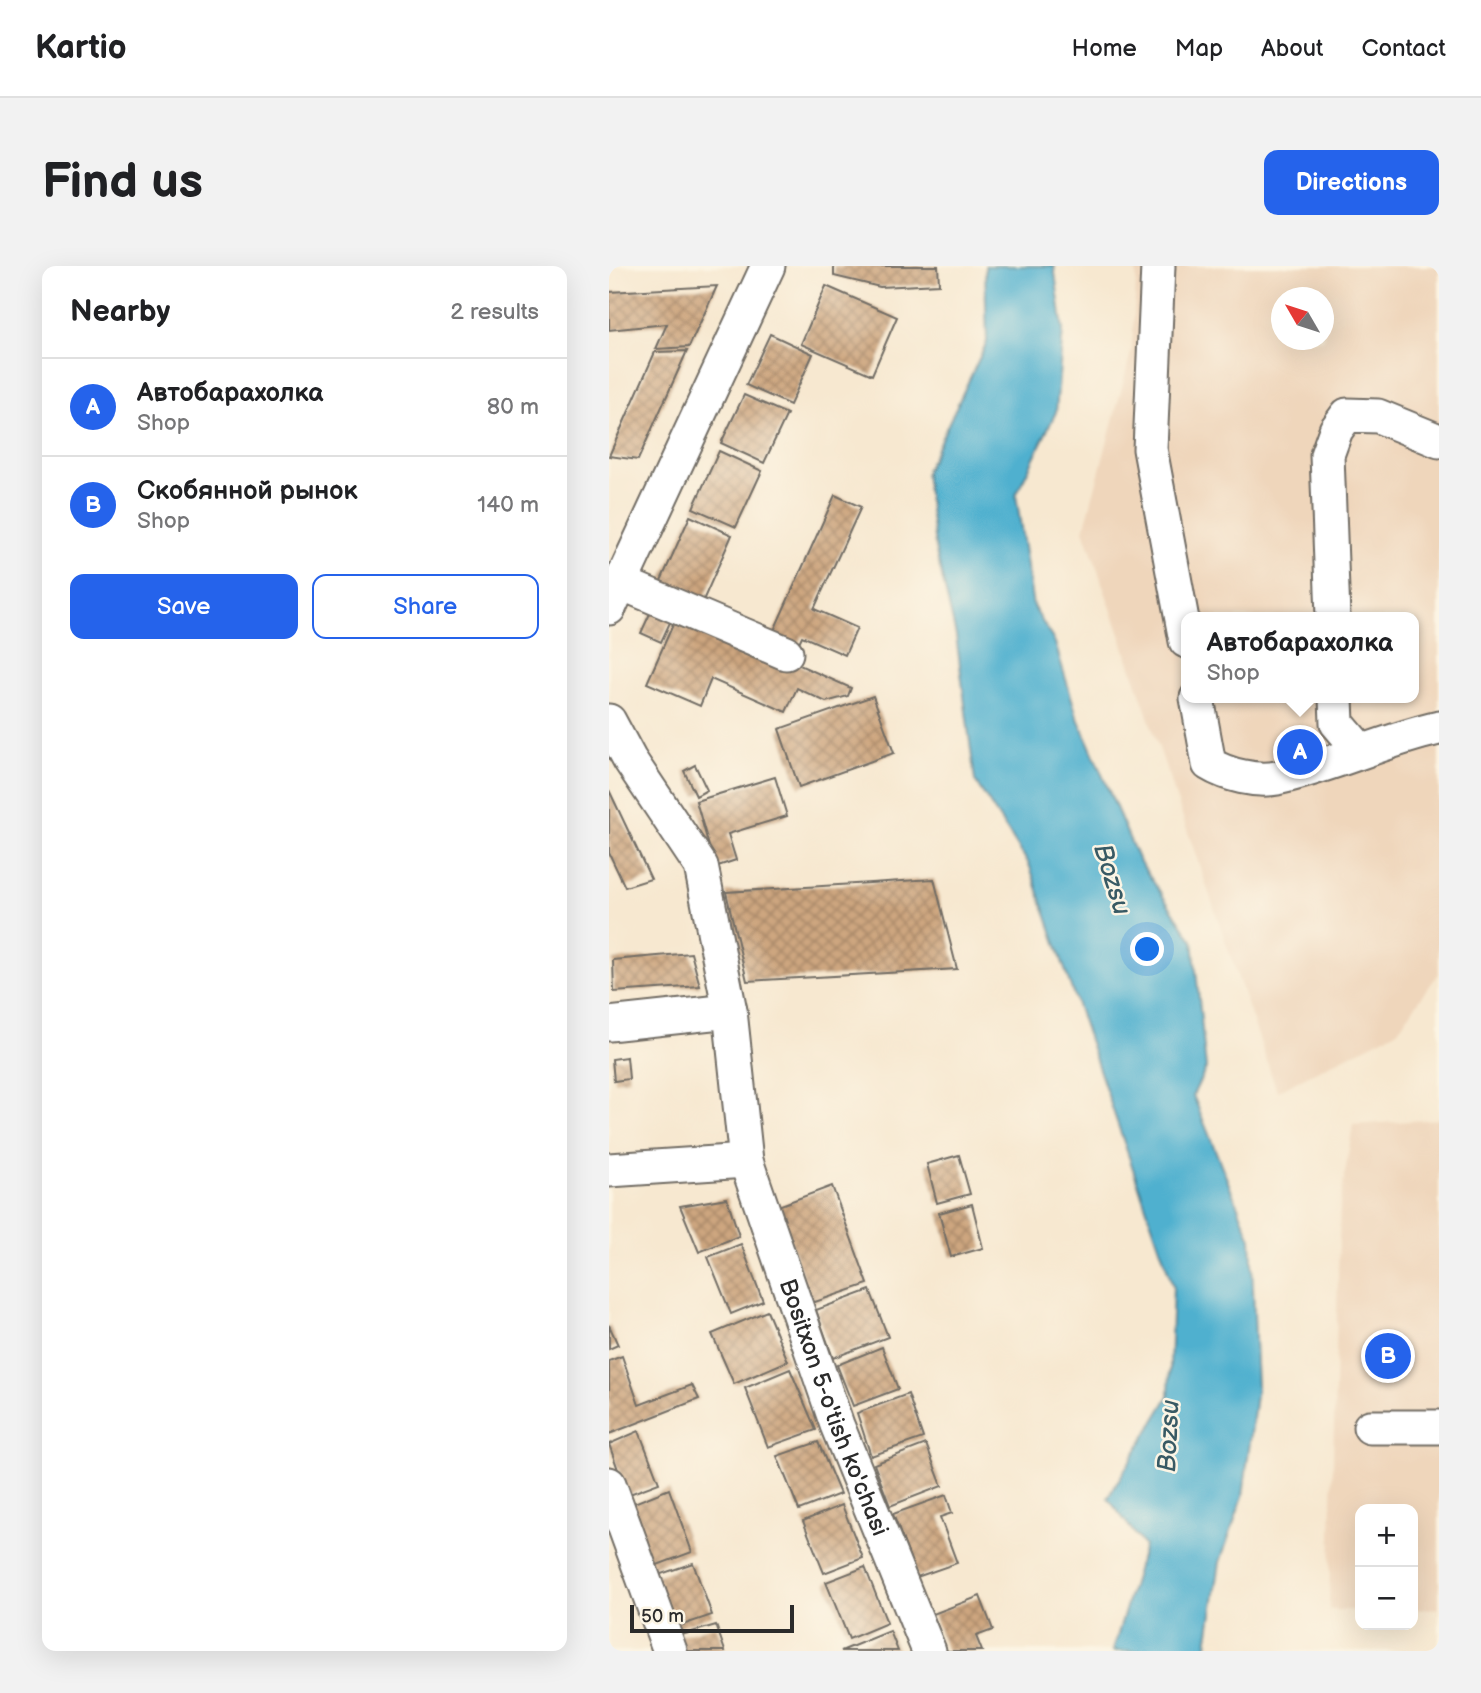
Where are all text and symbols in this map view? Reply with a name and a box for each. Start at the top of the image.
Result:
text: Kartio [35,28,127,68]
text: Home [1072,34,1137,63]
text: Map [1175,34,1223,63]
text: About [1261,34,1323,63]
text: Contact [1361,34,1446,63]
button: Directions [1264,150,1439,215]
text: Find us [42,153,203,212]
north arrow [1271,287,1334,350]
text: Nearby [70,294,170,330]
text: 2 results [450,298,539,326]
text: Автобарахолка [137,378,323,409]
text: A [86,393,100,421]
text: 80 m [487,393,539,421]
text: Shop [137,409,190,437]
text: Скобянной рынок [137,476,357,507]
text: B [85,491,101,519]
text: 140 m [477,491,539,519]
text: Shop [137,507,190,535]
button: Save [70,574,298,639]
button: Share [312,574,539,639]
popup [1181,612,1419,703]
text: Автобарахолка [1207,628,1393,659]
text: Shop [1207,659,1260,687]
pin: A [1277,726,1323,778]
water label: Bozsu [1086,840,1137,919]
your location [1130,932,1164,966]
street label: Bositxon 5-o'tish ko'chasi [773,1275,894,1540]
pin: B [1365,1330,1411,1382]
water label: Bozsu [1152,1399,1187,1473]
map controls [1355,1504,1418,1630]
button: + [1355,1504,1418,1567]
button: − [1355,1567,1418,1630]
scale bar [630,1602,795,1634]
text: 50 m [641,1605,684,1628]

